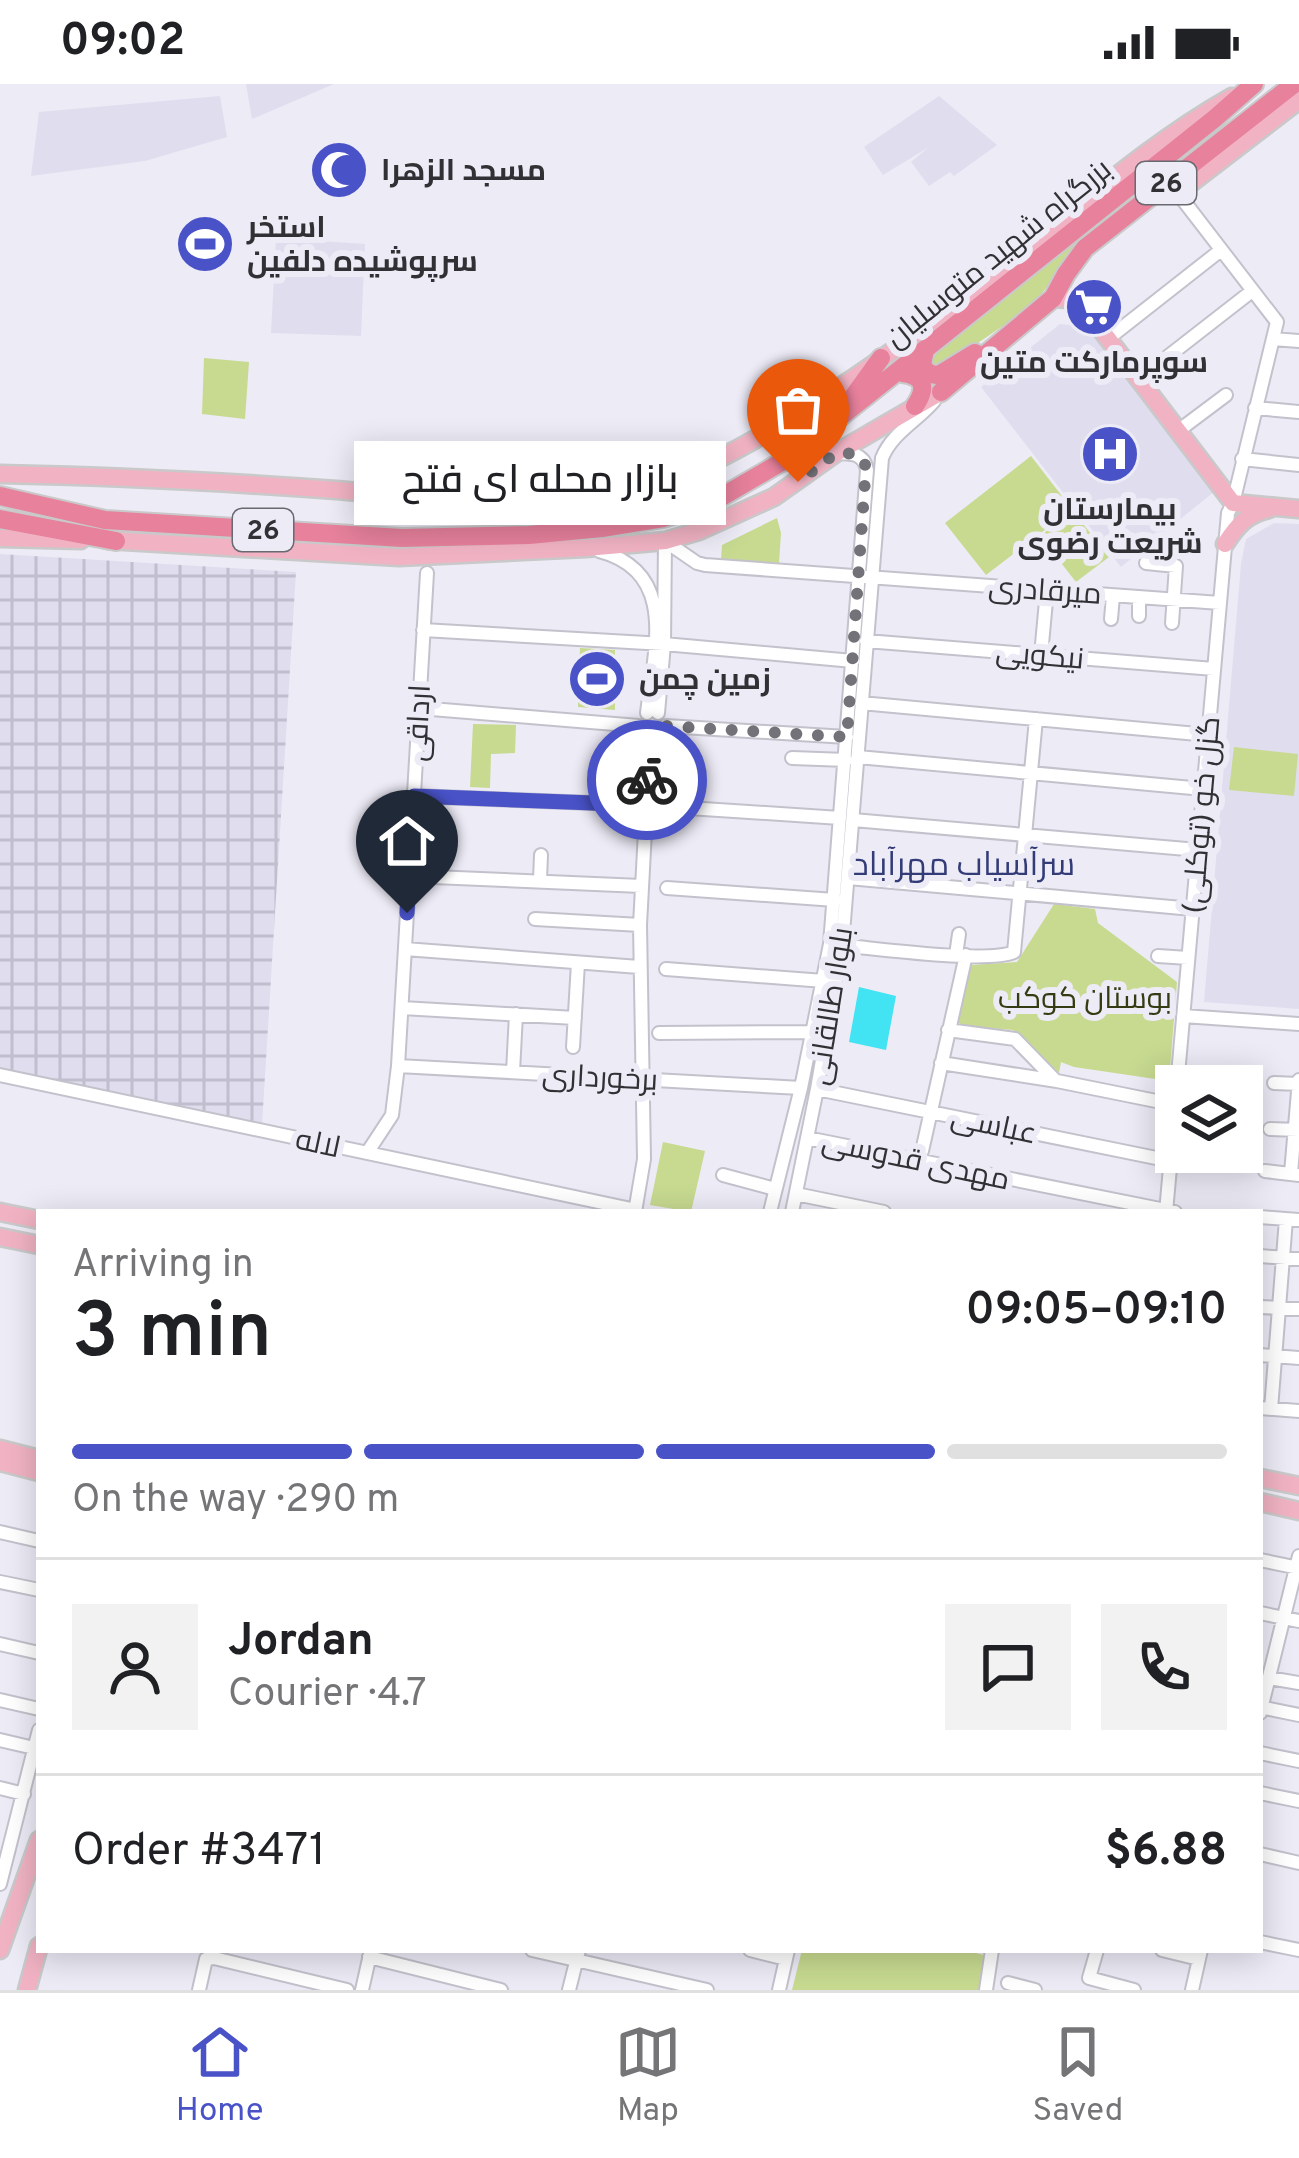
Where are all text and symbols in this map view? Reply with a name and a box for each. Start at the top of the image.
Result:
text: 09:02 [60,14,185,71]
mosque icon: مسجد الزهرا [308,139,370,201]
street label: بزرگراه شهید متوسلیان [879,152,1120,358]
place label: مسجد الزهرا [381,154,546,191]
road number: 26 [1136,162,1196,204]
place label: استخر سرپوشیده دلفین [246,211,478,282]
sports icon: استخر سرپوشیده دلفین [174,213,236,275]
supermarket icon: سوپرمارکت متین [1063,276,1125,338]
place label: سوپرمارکت متین [980,346,1208,383]
pin [747,359,849,482]
icon: bag [765,377,831,443]
hospital icon: بیمارستان شریعت رضوی [1079,423,1141,485]
callout: بازار محله ای فتح [354,440,726,524]
text: بازار محله ای فتح [402,458,678,507]
place label: بیمارستان شریعت رضوی [1018,493,1202,564]
road number: 26 [233,509,293,551]
street label: میرقادری [987,570,1103,615]
street label: نیکویی [994,635,1085,680]
sports icon: زمین چمن [566,648,628,710]
place label: زمین چمن [639,663,771,700]
street label: ارداقی [400,684,441,763]
street label: گزل خو (توکلی) [1176,715,1231,915]
courier [587,720,707,840]
icon: bike [614,747,680,813]
pin [356,790,458,913]
icon: home [374,808,440,874]
district label: سرآسیاب مهرآباد [853,846,1075,888]
street label: بلوار طالقانی [802,925,863,1088]
park label: بوستان کوکب [998,982,1172,1019]
street label: برخورداری [541,1058,659,1101]
map controls [1155,1065,1263,1173]
button: layers [1155,1065,1263,1173]
street label: عباسی [947,1100,1040,1155]
street label: لاله [292,1123,343,1168]
street label: مهدی قدوسی [818,1124,1013,1200]
text: Arriving in [72,1242,254,1291]
text: 09:05–09:10 [966,1283,1227,1340]
text: 3 min [72,1286,272,1385]
text: On the way · 290 m [72,1477,399,1526]
button: person [72,1604,198,1730]
button: chat [945,1604,1071,1730]
button: phone [1101,1604,1227,1730]
text: Jordan [228,1614,374,1671]
text: Courier · 4.7 [228,1671,427,1720]
text: Order #3471 [72,1824,326,1881]
text: $6.88 [1105,1824,1227,1881]
tab: Home [176,2019,263,2133]
tab: Map [615,2019,681,2133]
tab: Saved [1033,2019,1123,2133]

